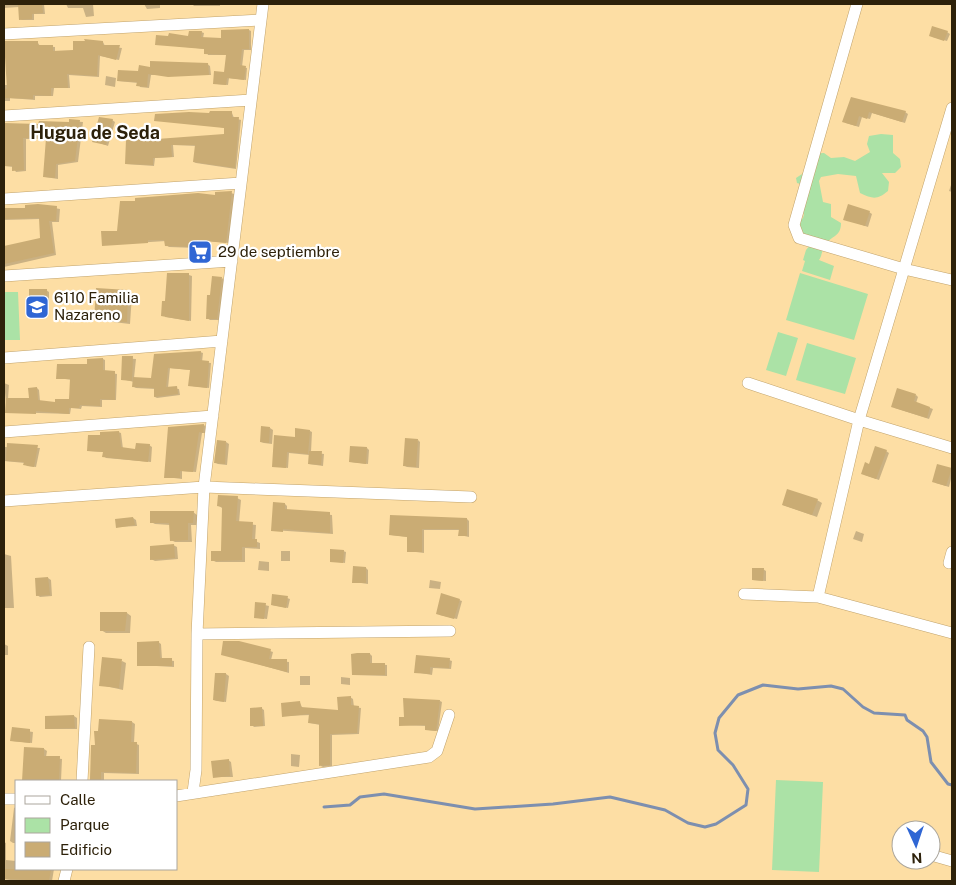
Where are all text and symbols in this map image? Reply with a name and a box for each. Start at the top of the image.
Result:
district label: Hugua de Seda [30,122,160,143]
supermarket icon: 29 de septiembre [187,239,213,265]
place label: 29 de septiembre [218,243,340,260]
place label: 6110 Familia Nazareno [54,289,139,323]
school or university icon: 6110 Familia Nazareno [24,294,50,320]
legend [15,780,178,870]
text: Calle [60,791,96,808]
text: Parque [60,816,110,833]
north arrow [891,820,941,870]
text: Edificio [60,841,112,858]
text: N [911,850,923,866]

